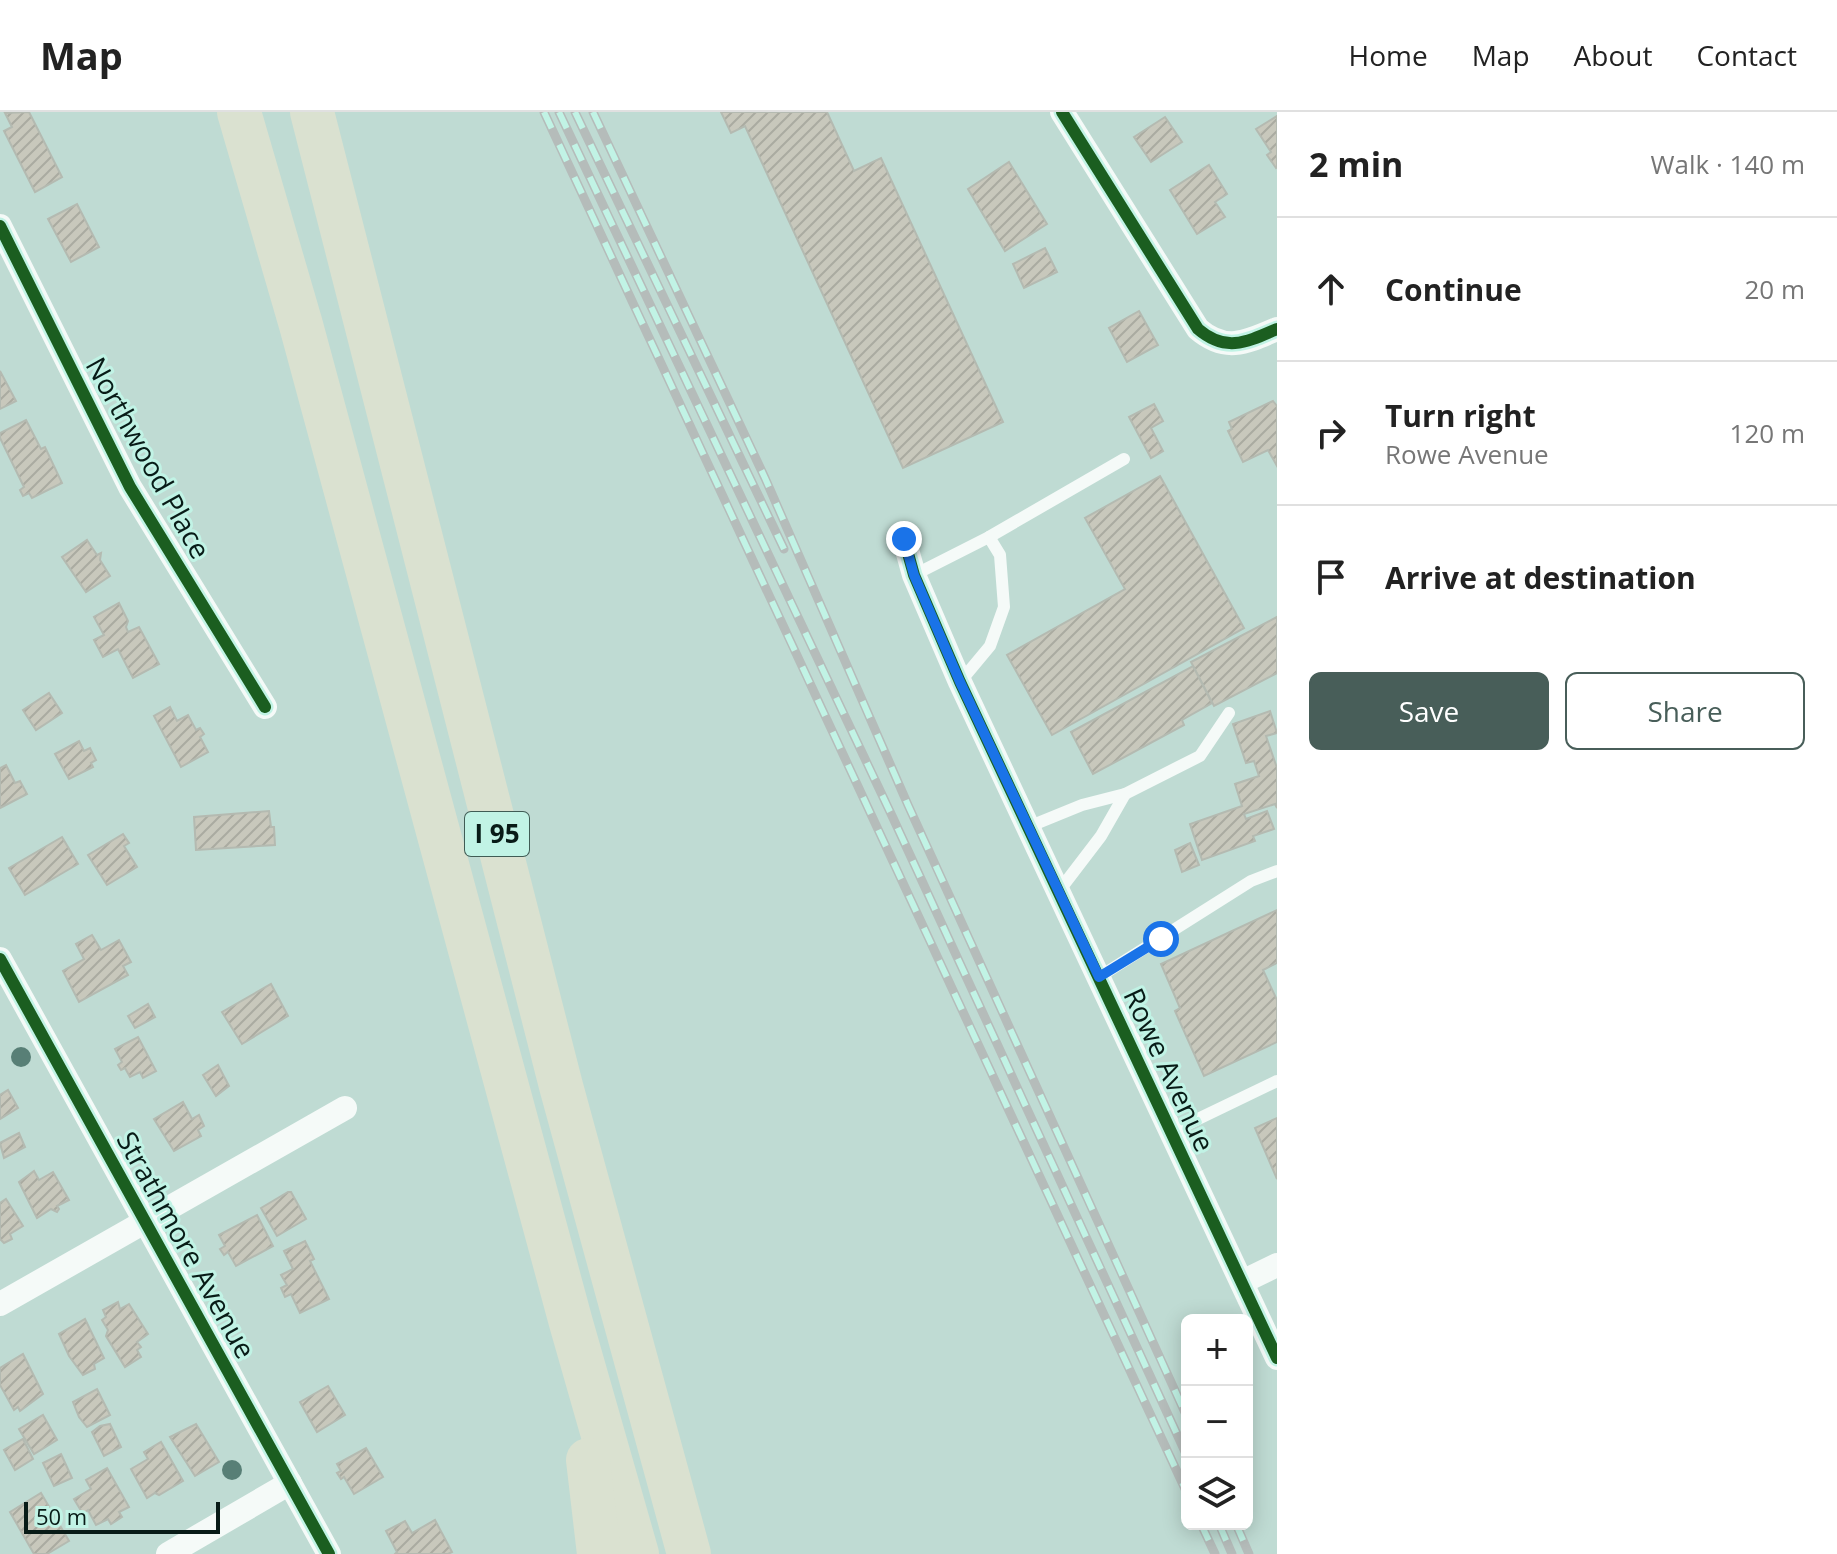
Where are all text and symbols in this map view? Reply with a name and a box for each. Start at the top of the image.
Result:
text: Map [40,29,123,81]
text: Home [1349,36,1428,74]
text: Map [1472,36,1530,74]
text: About [1574,36,1652,74]
text: Contact [1696,36,1797,74]
text: 2 min [1309,141,1403,187]
text: Walk · 140 m [1651,146,1805,182]
icon: ahead [1309,267,1353,311]
text: Continue [1385,269,1522,310]
text: 20 m [1744,271,1805,307]
street label: Northwood Place [78,350,220,565]
text: Turn right [1385,395,1536,436]
icon: right [1309,411,1353,455]
text: 120 m [1730,415,1805,451]
text: Rowe Avenue [1385,436,1549,472]
route end [886,521,922,557]
icon: arrive [1309,555,1353,599]
text: Arrive at destination [1385,557,1696,598]
button: Save [1309,672,1549,750]
button: Share [1565,672,1805,750]
road number: I 95 [465,812,529,856]
route start [1143,921,1179,957]
street label: Rowe Avenue [1115,982,1224,1158]
street label: Strathmore Avenue [109,1124,265,1365]
map controls [1181,1314,1253,1530]
button: + [1181,1314,1253,1386]
button: − [1181,1386,1253,1458]
button: layers [1181,1458,1253,1530]
scale bar [24,1498,220,1534]
text: 50 m [36,1501,87,1531]

